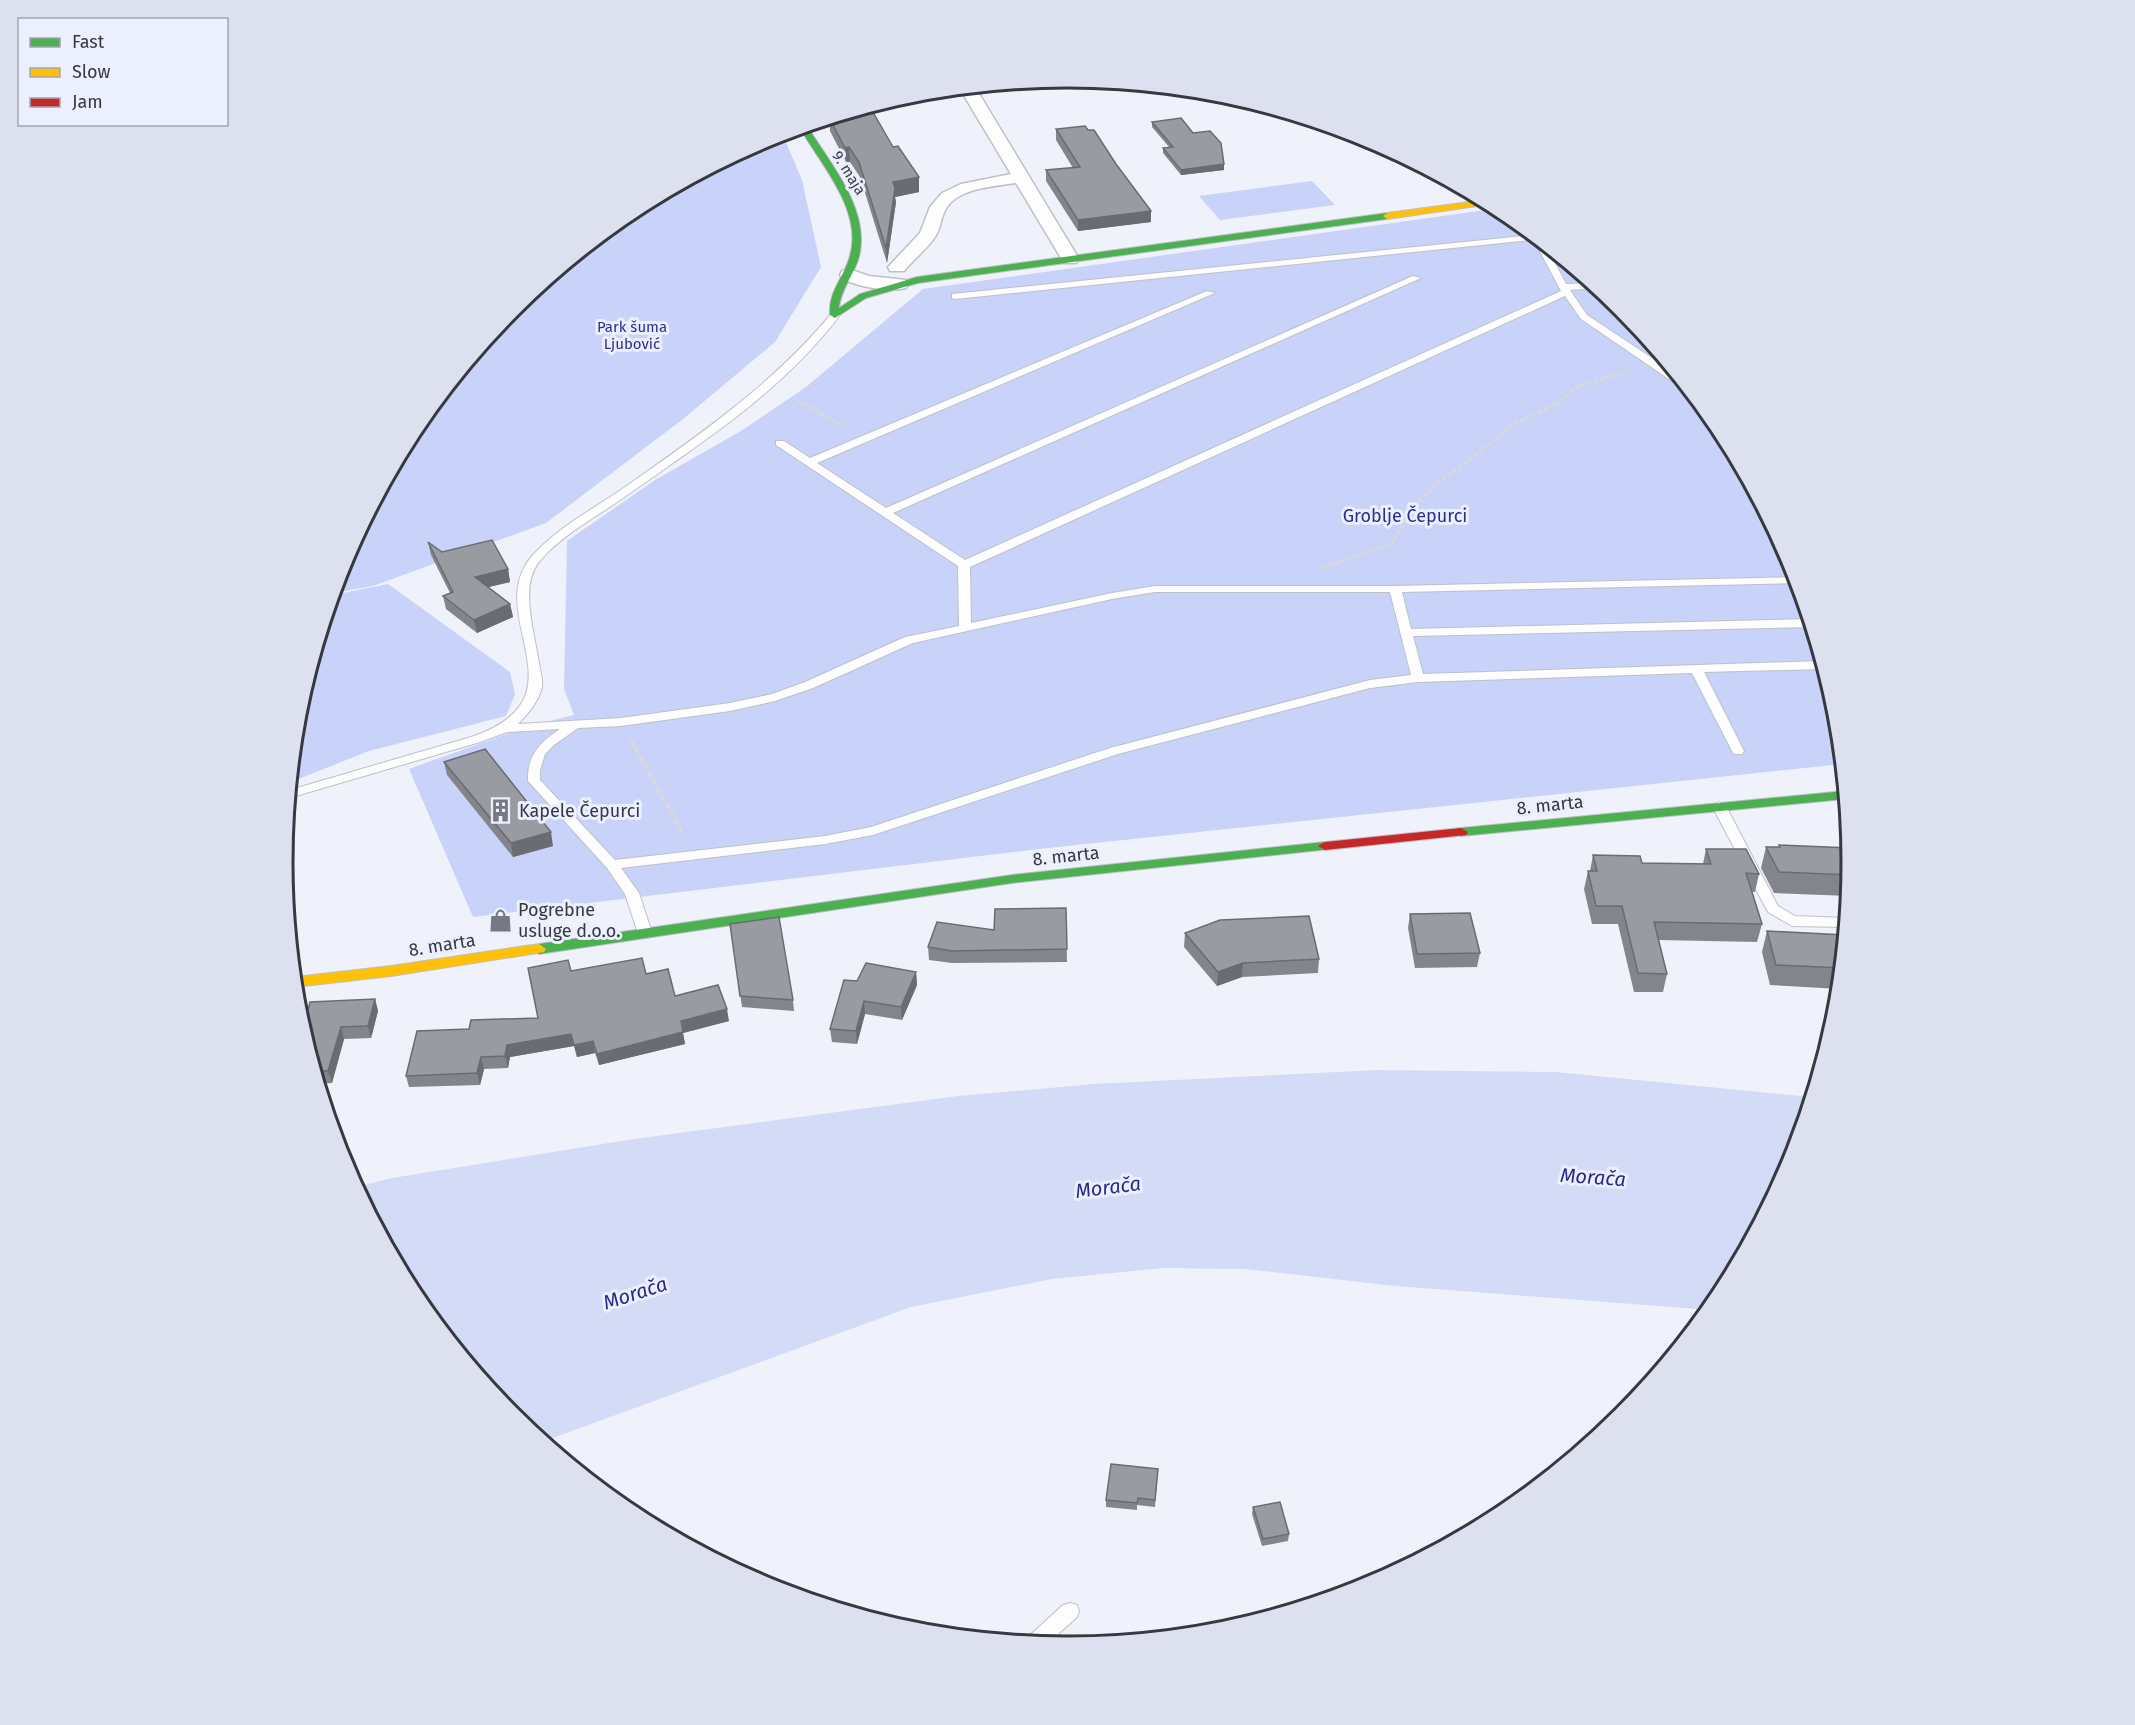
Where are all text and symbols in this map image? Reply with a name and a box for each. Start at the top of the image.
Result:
legend [18,18,228,126]
text: Fast [72,31,105,53]
text: Slow [72,61,111,83]
text: Jam [72,91,103,113]
street label: 9. maja [828,148,870,198]
park label: Park šuma Ljubović [597,318,667,353]
park label: Groblje Čepurci [1343,505,1467,527]
street label: 8. marta [1515,791,1585,819]
building icon: Kapele Čepurci [488,798,514,824]
place label: Kapele Čepurci [519,800,640,822]
street label: 8. marta [1031,842,1101,870]
place label: Pogrebne usluge d.o.o. [518,899,620,942]
shop icon: Pogrebne usluge d.o.o. [487,907,513,933]
street label: 8. marta [407,929,477,961]
water label: Morača [1559,1163,1627,1191]
water label: Morača [1074,1171,1142,1203]
water label: Morača [600,1271,670,1315]

